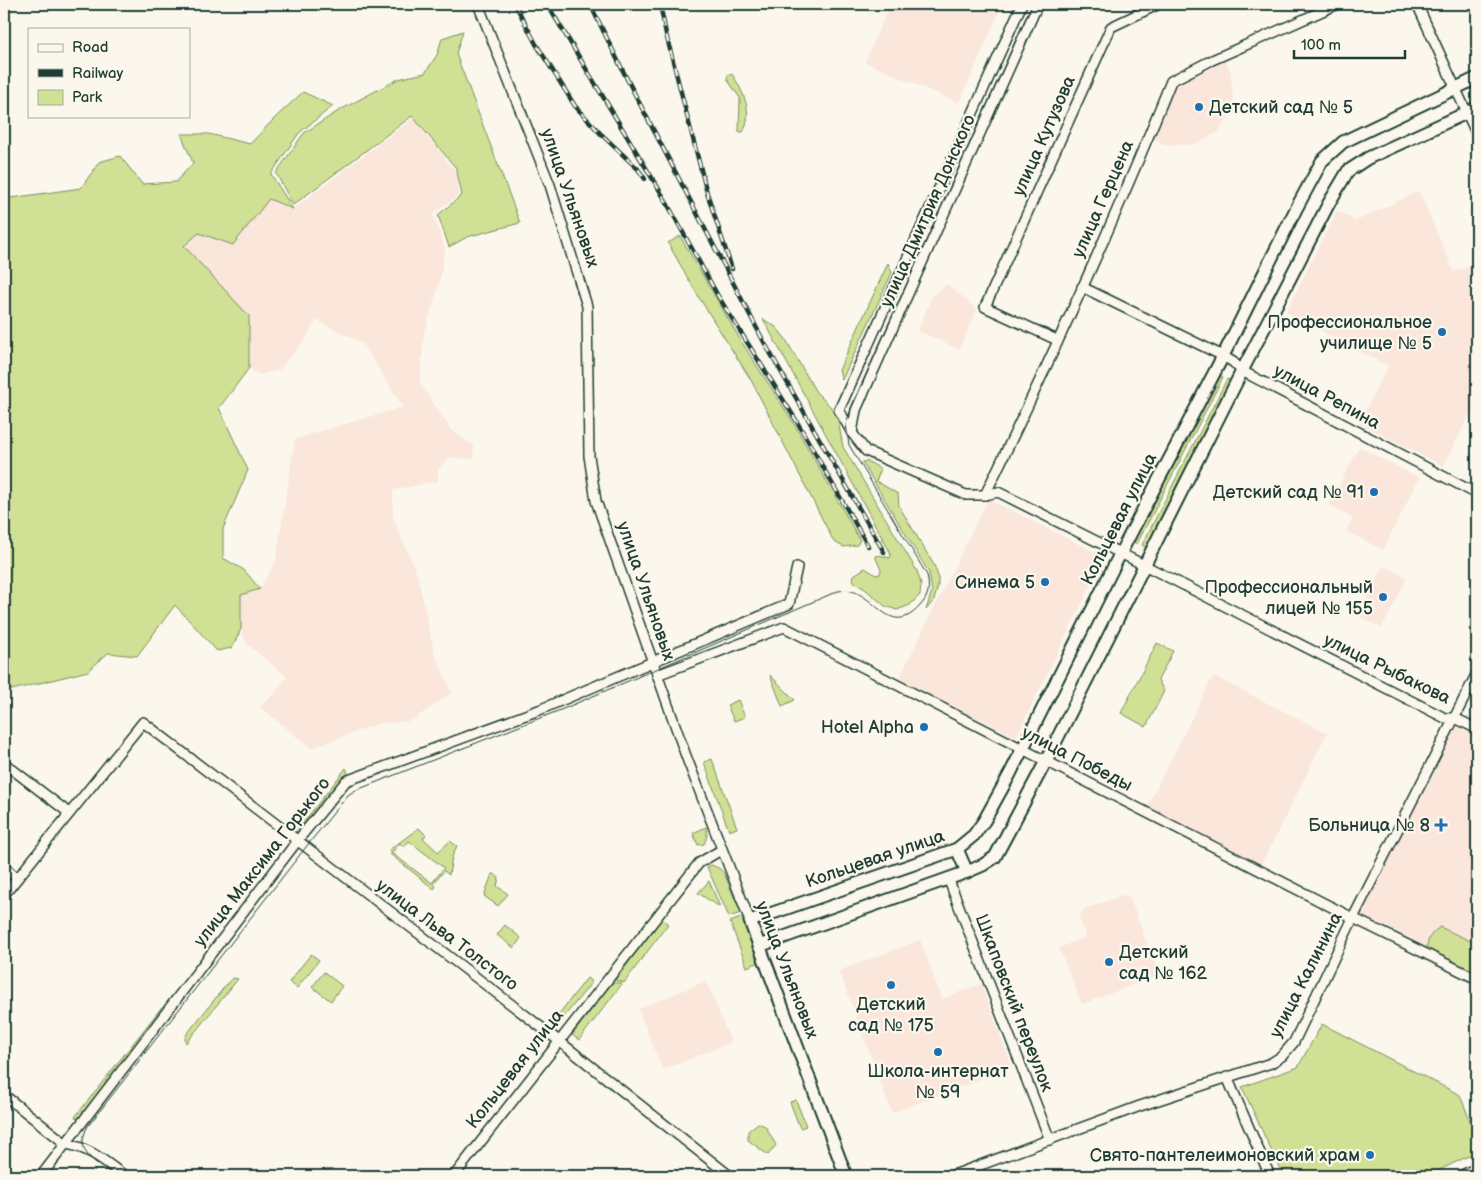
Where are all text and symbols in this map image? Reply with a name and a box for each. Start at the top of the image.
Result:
legend [28,28,190,118]
scale bar [1294,28,1405,60]
text: 100 m [1301,36,1341,55]
text: Road [72,38,108,57]
text: Railway [72,64,123,83]
street label: улица Кутузова [1008,72,1080,199]
text: Park [72,88,103,107]
place label: Детский сад № 5 [1209,97,1353,118]
marker: Детский сад № 5 [1193,101,1205,113]
street label: улица Дмитрия Донского [876,111,980,311]
street label: улица Ульяновых [536,126,604,270]
street label: улица Герцена [1068,137,1138,261]
place label: Профессиональное училище № 5 [1267,312,1432,354]
marker: Профессиональное училище № 5 [1436,326,1448,338]
street label: улица Репина [1270,360,1384,434]
street label: Кольцевая улица [1077,449,1162,588]
place label: Детский сад № 91 [1213,482,1364,503]
marker: Детский сад № 91 [1368,486,1380,498]
street label: улица Ульяновых [612,519,680,663]
place label: Синема 5 [955,572,1035,593]
marker: Синема 5 [1039,576,1051,588]
place label: Профессиональный лицей № 155 [1204,577,1373,619]
marker: Профессиональный лицей № 155 [1377,591,1389,603]
street label: улица Рыбакова [1320,629,1454,709]
place label: Hotel Alpha [821,717,914,738]
marker: Hotel Alpha [918,721,930,733]
street label: улица Победы [1018,722,1136,796]
street label: улица Максима Горького [189,773,335,951]
place label: Больница № 8 [1308,815,1430,836]
marker: Больница № 8 [1434,818,1448,832]
street label: Кольцевая улица [803,825,947,893]
street label: улица Льва Толстого [372,875,522,995]
street label: улица Ульяновых [751,898,823,1042]
street label: улица Калинина [1265,908,1347,1041]
street label: Шкаповский переулок [970,911,1058,1095]
place label: Детский сад № 162 [1119,942,1207,984]
marker: Детский сад № 162 [1103,956,1115,968]
marker: Детский сад № 175 [885,979,897,991]
place label: Детский сад № 175 [848,994,934,1036]
street label: Кольцевая улица [462,1005,568,1133]
marker: Школа-интернат № 59 [932,1046,944,1058]
place label: Школа-интернат № 59 [867,1061,1009,1103]
place label: Свято-пантелеимоновский храм [1090,1145,1360,1166]
marker: Свято-пантелеимоновский храм [1364,1149,1376,1161]

